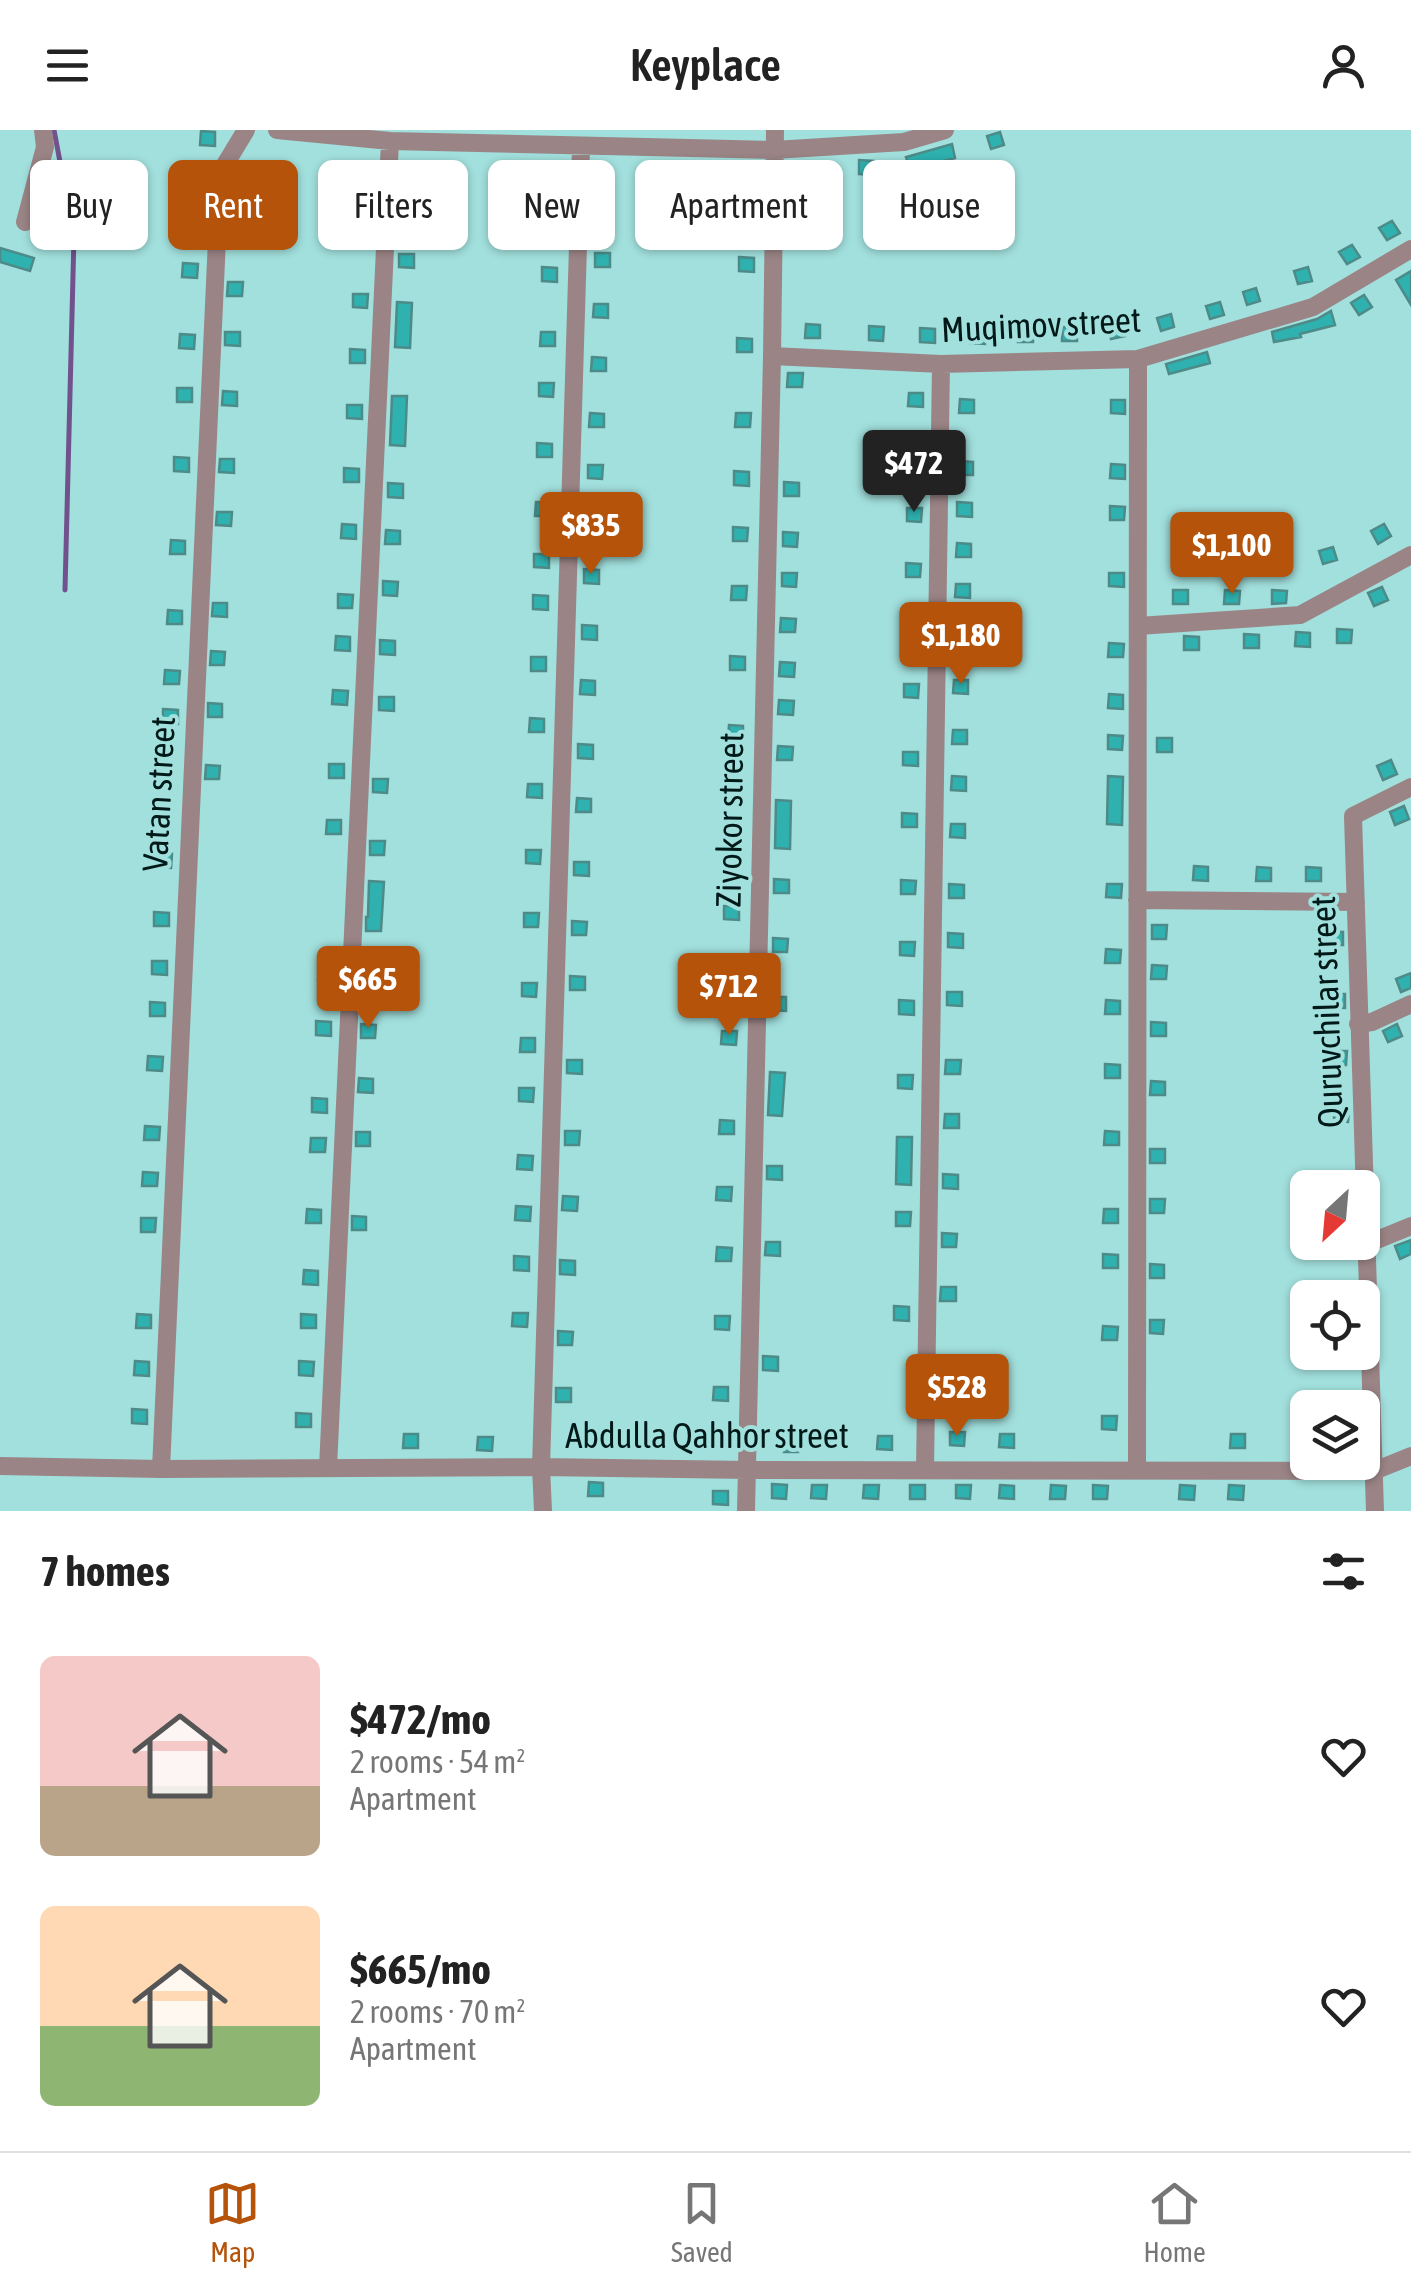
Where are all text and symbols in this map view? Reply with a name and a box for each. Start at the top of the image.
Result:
icon: menu [40,38,95,93]
icon: person [1316,38,1371,93]
text: Keyplace [630,39,781,91]
chip: Buy [30,160,148,250]
chip: Rent [168,160,298,250]
chip: Filters [318,160,468,250]
chip: New [488,160,615,250]
chip: Apartment [635,160,843,250]
chip: House [863,160,1015,250]
street label: Muqimov street [940,299,1142,349]
pin: $472 [855,430,973,515]
text: $472 [885,444,943,481]
pin: $835 [532,492,650,577]
text: $835 [562,506,620,543]
pin: $1,100 [1151,512,1313,597]
text: $1,100 [1192,526,1272,563]
pin: $1,180 [880,602,1042,687]
text: $1,180 [921,616,1001,653]
street label: Vatan street [134,716,182,872]
street label: Ziyokor street [707,732,751,908]
street label: Quruvchilar street [1302,896,1350,1129]
pin: $665 [309,946,427,1031]
pin: $712 [670,953,788,1038]
text: $665 [339,960,397,997]
text: $712 [700,967,758,1004]
north arrow [1290,1170,1380,1260]
map controls [1290,1170,1380,1480]
button: locate [1290,1280,1380,1370]
pin: $528 [898,1354,1016,1439]
text: $528 [928,1368,986,1405]
button: layers [1290,1390,1380,1480]
street label: Abdulla Qahhor street [565,1415,849,1455]
icon: filters [1316,1544,1371,1599]
text: 7 homes [40,1547,170,1595]
text: $472/mo [350,1695,491,1743]
icon: home [120,1696,240,1816]
icon: heart [1316,1729,1371,1784]
text: 2 rooms · 54 m² [350,1743,525,1780]
text: Apartment [350,1780,476,1817]
text: $665/mo [350,1945,491,1993]
icon: home [120,1946,240,2066]
icon: heart [1316,1979,1371,2034]
text: 2 rooms · 70 m² [350,1993,525,2030]
text: Apartment [350,2030,476,2067]
tab: Map [205,2176,260,2268]
tab: Saved [671,2176,733,2268]
tab: Home [1143,2176,1206,2268]

